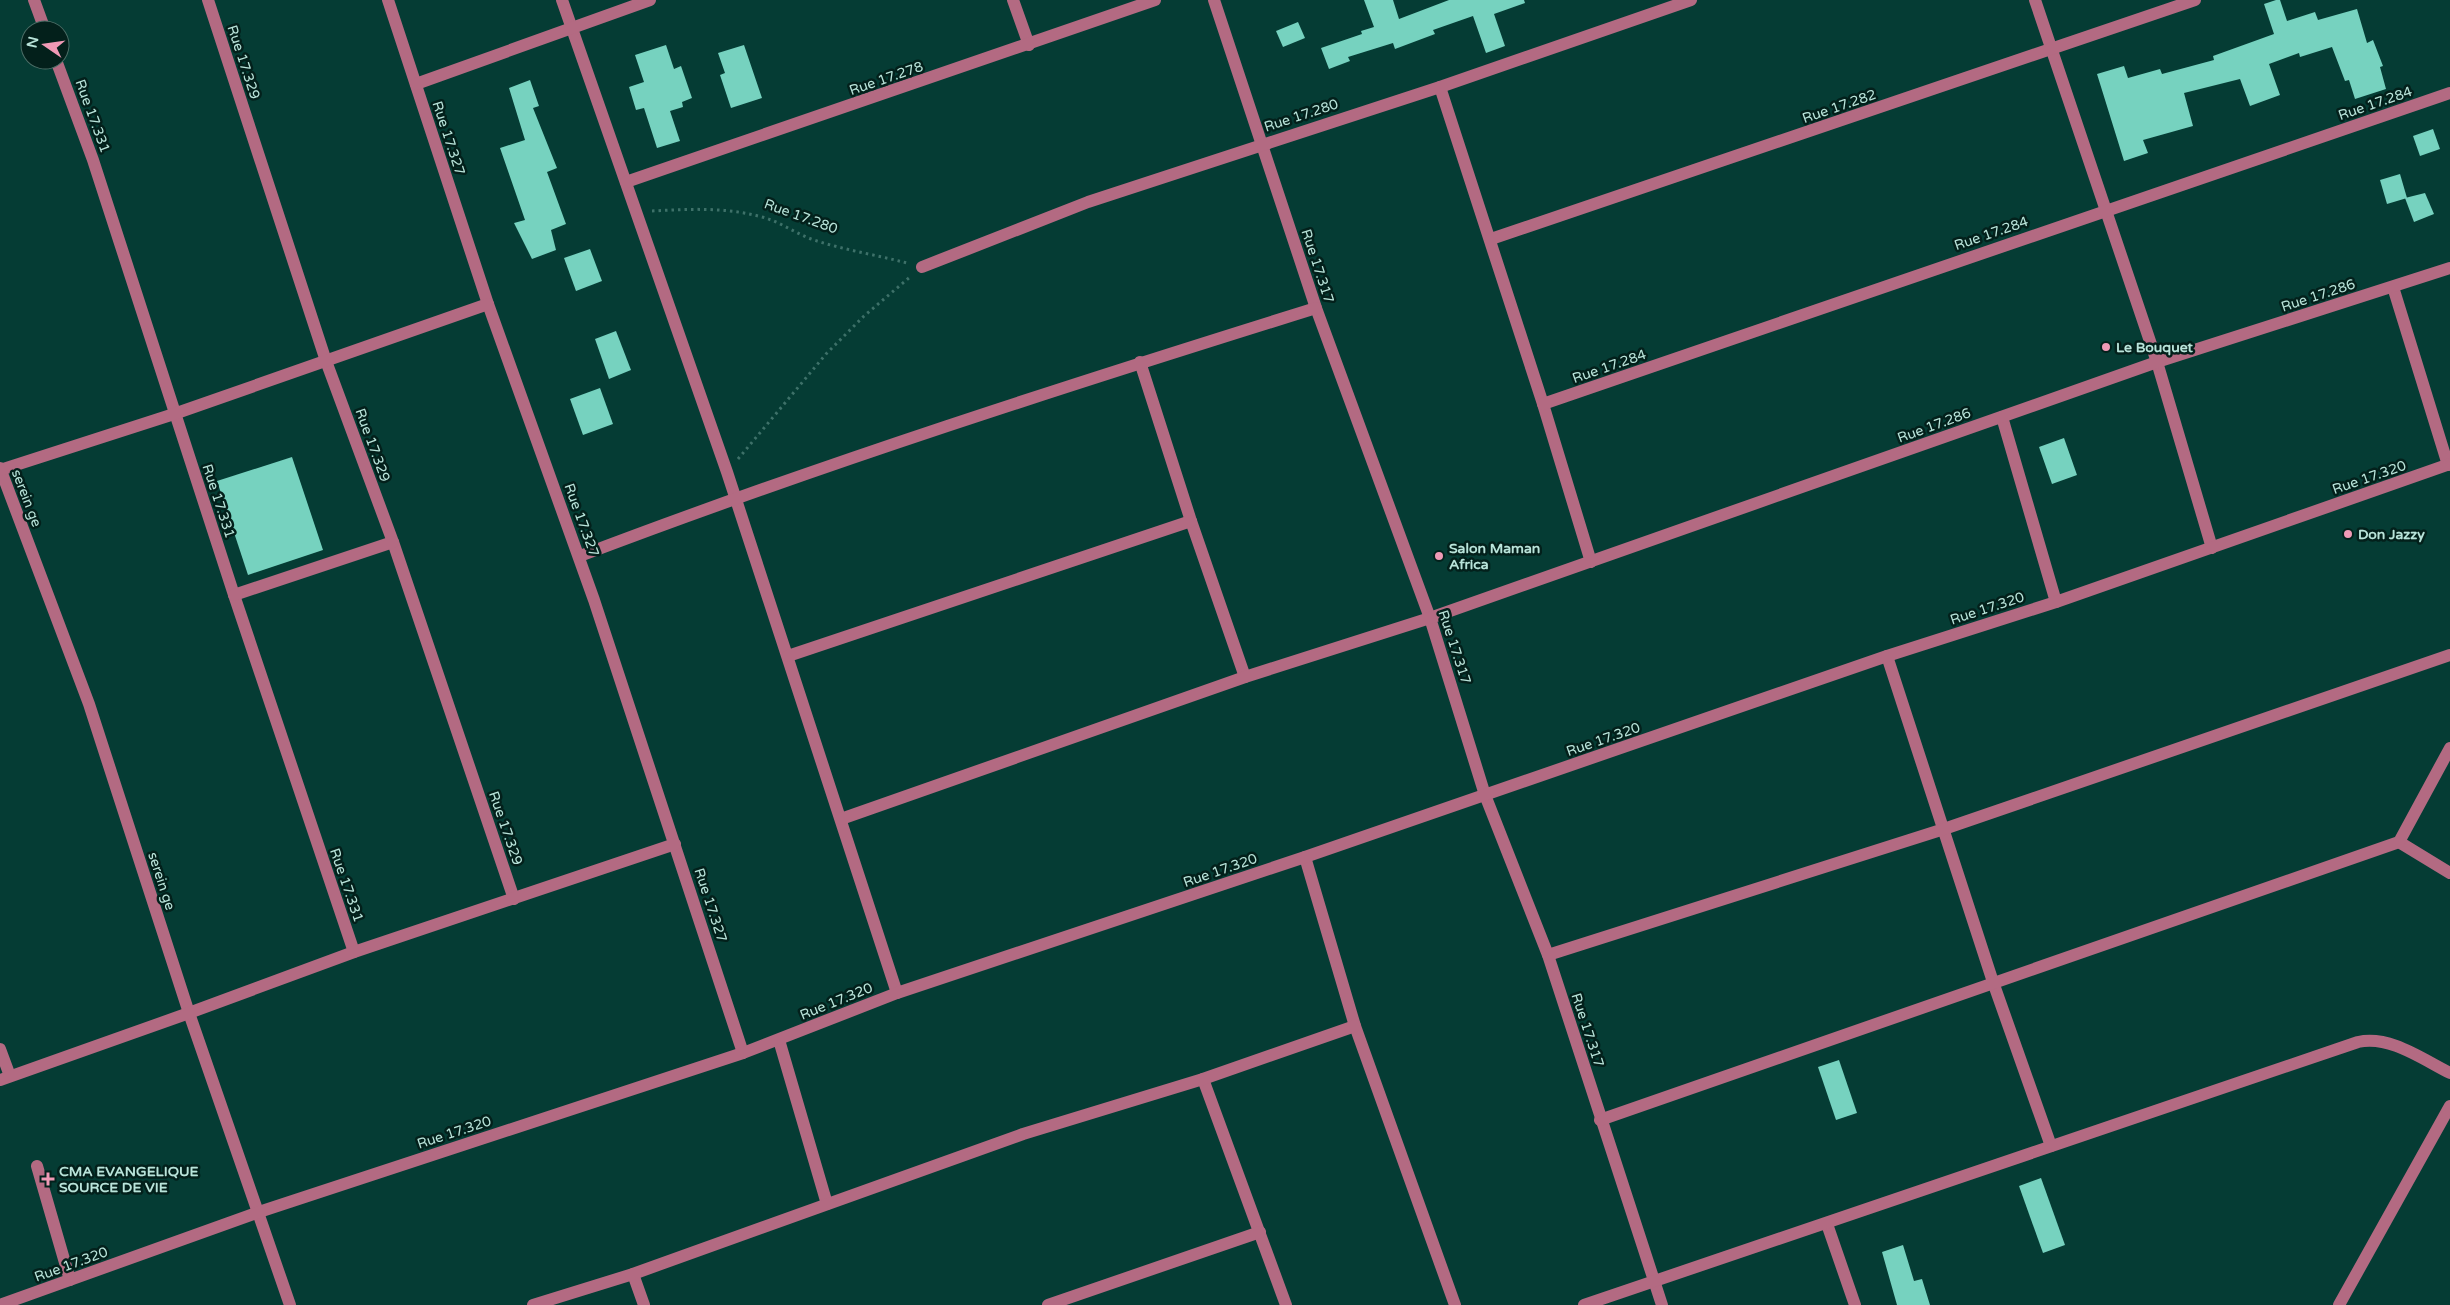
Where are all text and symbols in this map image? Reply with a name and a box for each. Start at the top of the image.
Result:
north arrow [20,20,70,70]
street label: Rue 17.329 [224,23,264,101]
text: N [23,35,42,50]
street label: Rue 17.278 [847,58,926,99]
street label: Rue 17.331 [71,77,114,155]
street label: Rue 17.284 [2336,83,2415,124]
street label: Rue 17.282 [1800,86,1878,127]
street label: Rue 17.280 [1262,95,1341,135]
street label: Rue 17.327 [429,99,469,177]
street label: Rue 17.280 [762,195,840,238]
street label: Rue 17.284 [1952,213,2031,254]
street label: Rue 17.317 [1298,227,1338,305]
street label: Rue 17.286 [2279,275,2358,315]
place label: Le Bouquet [2116,339,2194,356]
marker: Le Bouquet [2100,341,2112,353]
street label: Rue 17.284 [1570,346,1649,387]
street label: Rue 17.286 [1895,404,1973,447]
street label: Rue 17.329 [351,406,394,484]
street label: Rue 17.320 [2330,457,2409,498]
street label: Rue 17.331 [199,462,239,540]
street label: serein ge [8,467,45,529]
street label: Rue 17.327 [560,481,603,559]
place label: Don Jazzy [2358,526,2425,543]
marker: Don Jazzy [2342,528,2354,540]
place label: Salon Maman Africa [1449,540,1540,573]
marker: Salon Maman Africa [1433,550,1445,562]
street label: Rue 17.320 [1948,588,2027,628]
street label: Rue 17.317 [1435,608,1475,686]
street label: Rue 17.320 [1564,719,1643,760]
street label: Rue 17.329 [485,789,526,867]
street label: Rue 17.331 [326,846,367,924]
street label: serein ge [144,850,179,912]
street label: Rue 17.320 [1181,850,1260,891]
street label: Rue 17.327 [691,866,731,944]
street label: Rue 17.320 [797,979,875,1024]
street label: Rue 17.317 [1568,991,1608,1069]
street label: Rue 17.320 [415,1112,494,1152]
place label: CMA EVANGELIQUE SOURCE DE VIE [59,1163,199,1196]
marker: CMA EVANGELIQUE SOURCE DE VIE [41,1172,55,1186]
street label: Rue 17.320 [32,1243,110,1286]

